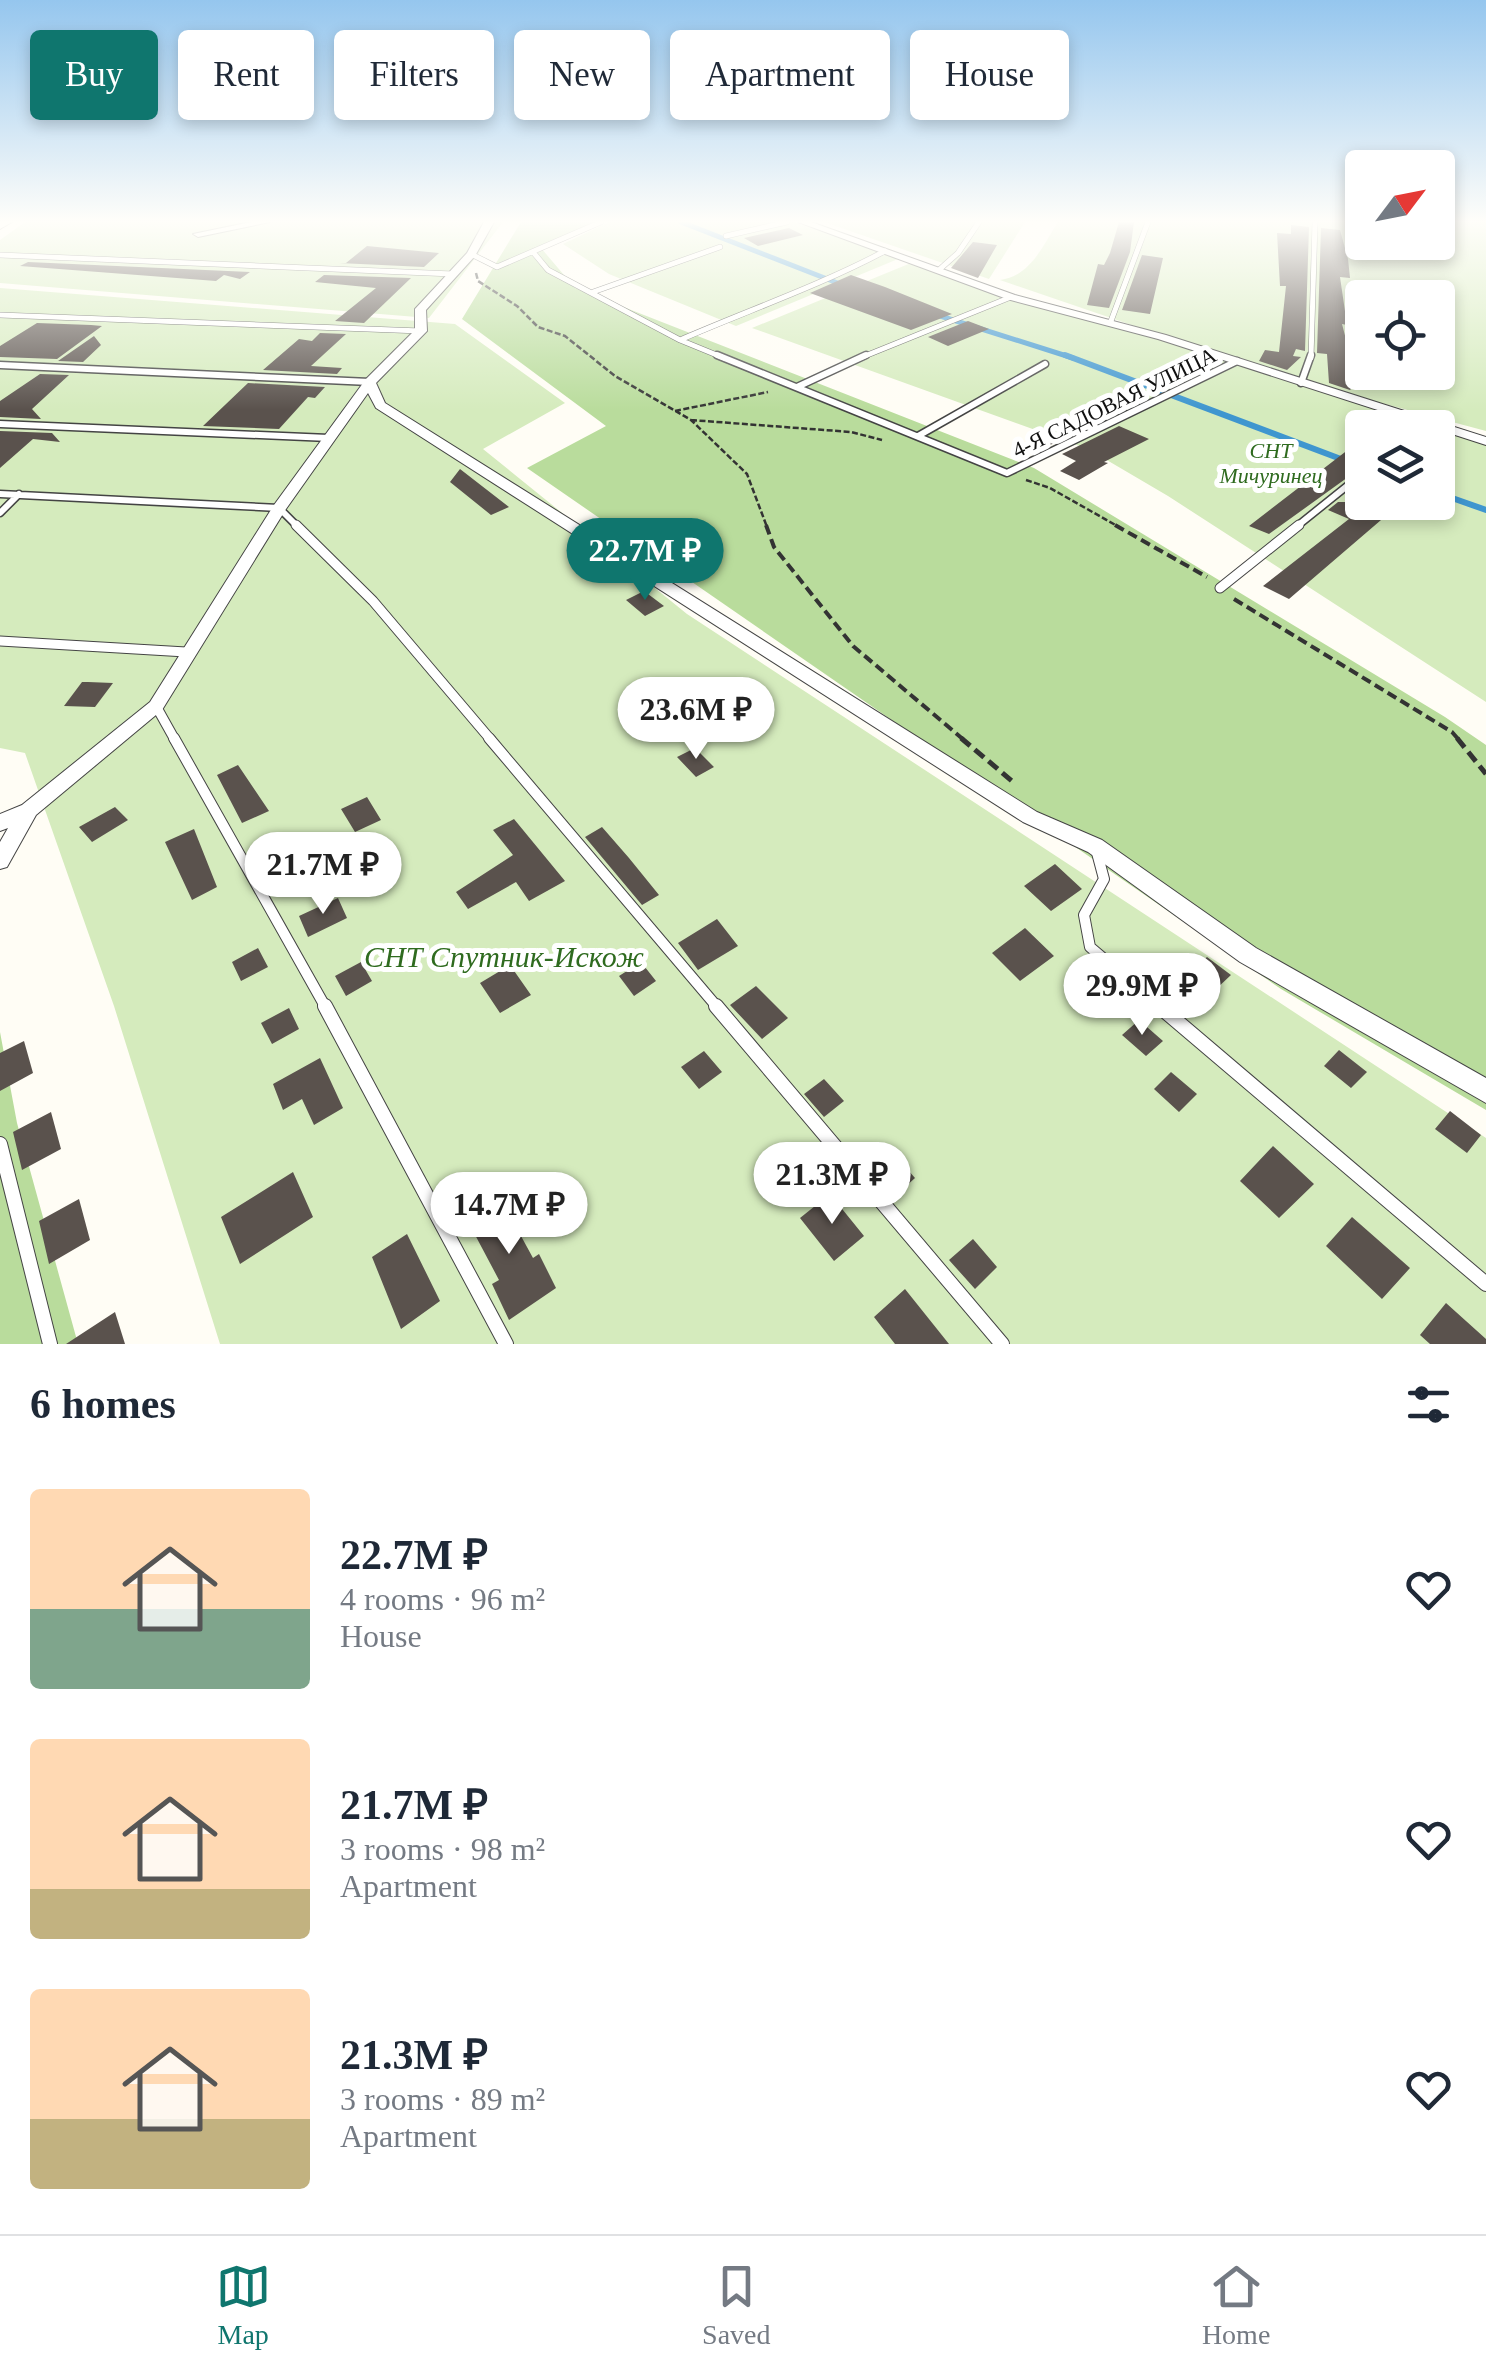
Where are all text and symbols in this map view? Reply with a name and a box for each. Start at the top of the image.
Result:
chip: Buy [30,30,158,120]
chip: Rent [178,30,314,120]
chip: Filters [334,30,494,120]
chip: New [514,30,650,120]
chip: Apartment [670,30,890,120]
chip: House [910,30,1069,120]
north arrow [1345,150,1455,260]
map controls [1345,150,1455,520]
button: locate [1345,280,1455,390]
street label: 4-Я САДОВАЯ УЛИЦА [1008,342,1220,463]
button: layers [1345,410,1455,520]
park label: СНТ Мичуринец [1219,438,1322,488]
pin: 22.7M ₽ [553,518,737,603]
text: 22.7M ₽ [589,532,701,568]
pin: 23.6M ₽ [604,677,788,762]
text: 23.6M ₽ [640,691,752,727]
pin: 21.7M ₽ [231,832,415,917]
text: 21.7M ₽ [267,846,379,882]
park label: СНТ Спутник-Искож [364,940,644,973]
pin: 29.9M ₽ [1050,953,1234,1038]
text: 29.9M ₽ [1086,967,1198,1003]
pin: 21.3M ₽ [740,1142,924,1227]
text: 21.3M ₽ [776,1156,888,1192]
pin: 14.7M ₽ [417,1172,601,1257]
text: 14.7M ₽ [453,1186,565,1222]
icon: filters [1401,1377,1456,1432]
text: 6 homes [30,1381,176,1427]
icon: home [110,1529,230,1649]
text: 22.7M ₽ [340,1532,488,1578]
icon: heart [1401,1562,1456,1617]
text: 4 rooms · 96 m² [340,1581,545,1617]
text: House [340,1618,422,1654]
icon: home [110,1779,230,1899]
text: 21.7M ₽ [340,1782,488,1828]
icon: heart [1401,1812,1456,1867]
text: 3 rooms · 98 m² [340,1831,545,1867]
text: Apartment [340,1868,477,1904]
icon: home [110,2029,230,2149]
text: 21.3M ₽ [340,2032,488,2078]
icon: heart [1401,2062,1456,2117]
text: 3 rooms · 89 m² [340,2081,545,2117]
text: Apartment [340,2118,477,2154]
tab: Map [216,2259,271,2351]
tab: Saved [702,2259,771,2351]
tab: Home [1202,2259,1270,2351]

